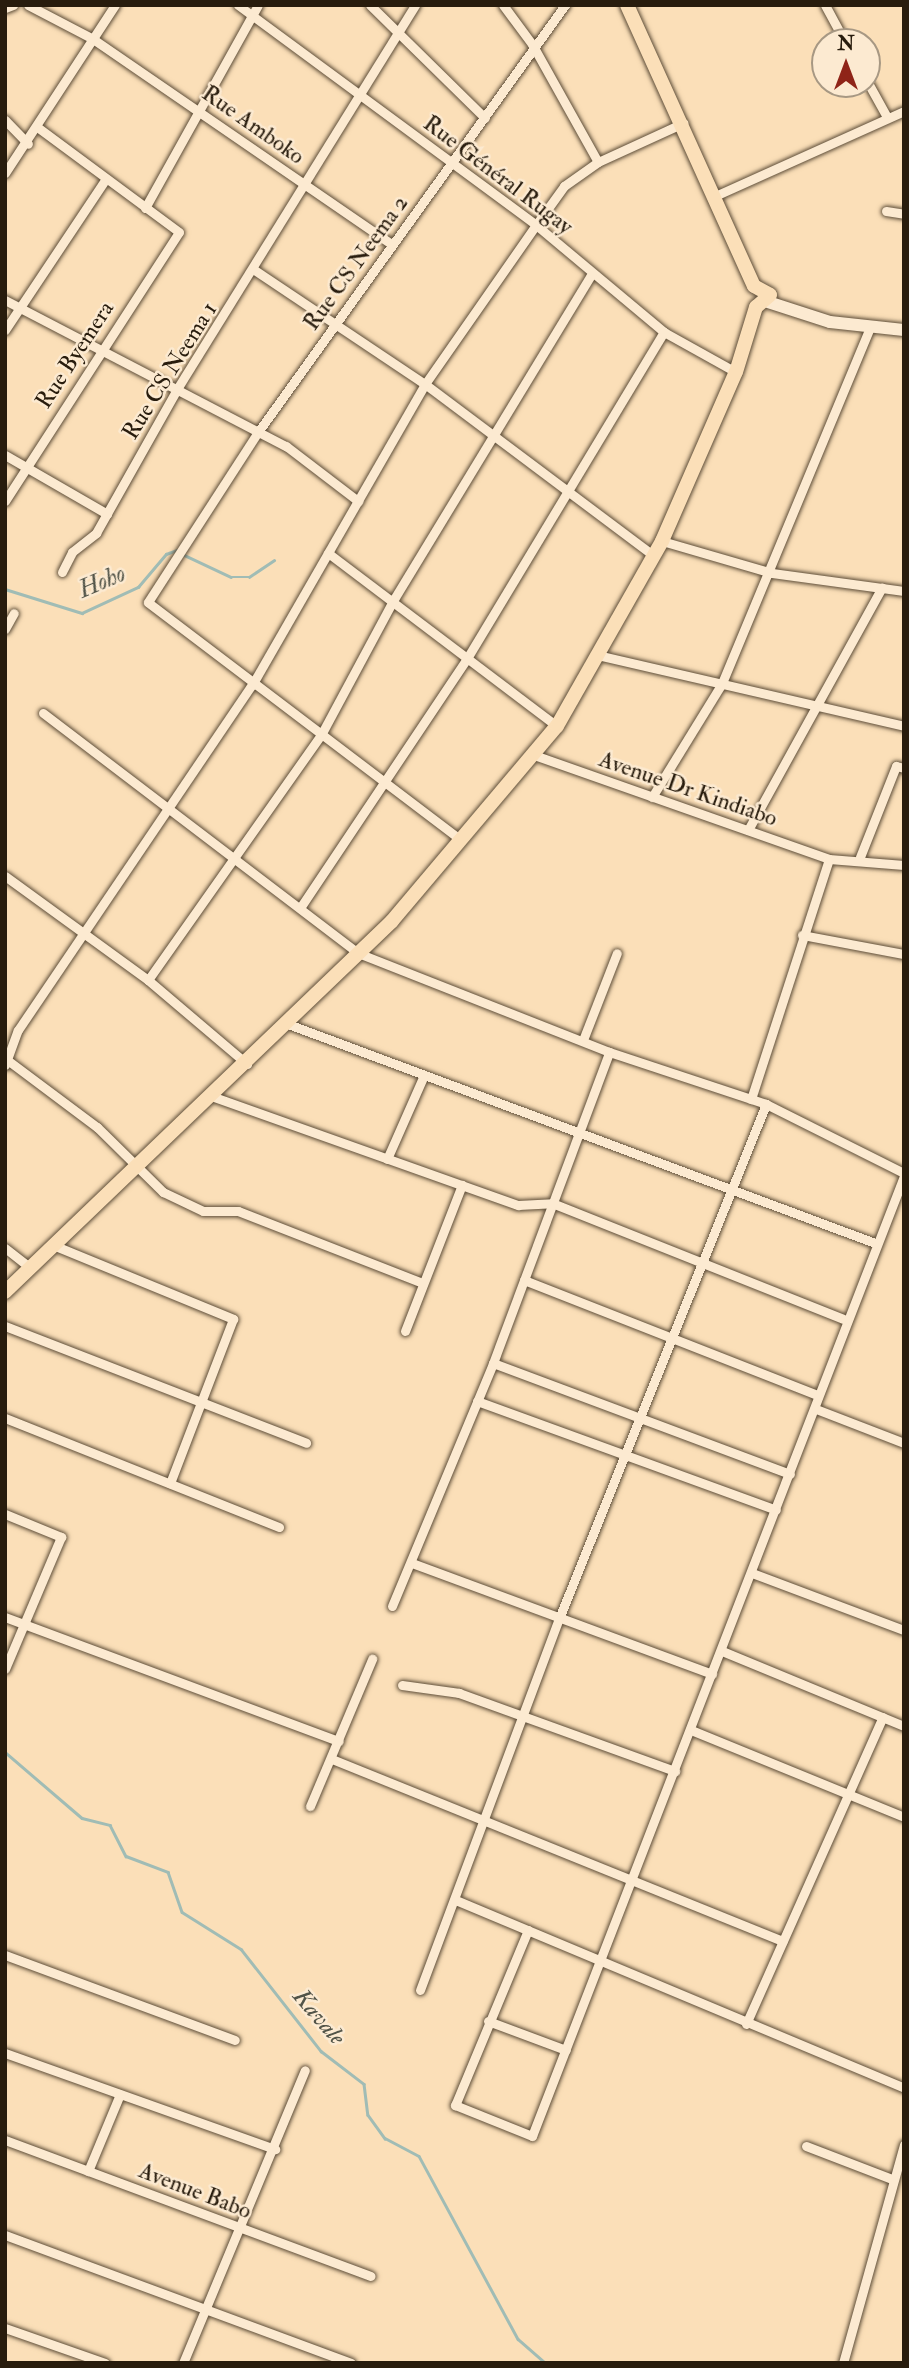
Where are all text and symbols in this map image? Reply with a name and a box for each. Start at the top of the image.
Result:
north arrow [811,28,881,98]
text: N [837,32,855,56]
street label: Rue Amboko [196,80,310,170]
street label: Rue Général Rugay [418,110,578,240]
street label: Rue CS Neema 2 [298,190,414,336]
street label: Rue Byemera [30,296,120,414]
street label: Rue CS Neema 1 [117,297,223,445]
water label: Hoho [74,559,130,605]
street label: Avenue Dr Kindiabo [595,746,781,832]
water label: Kavale [287,1983,351,2051]
street label: Avenue Babo [135,2157,255,2225]

